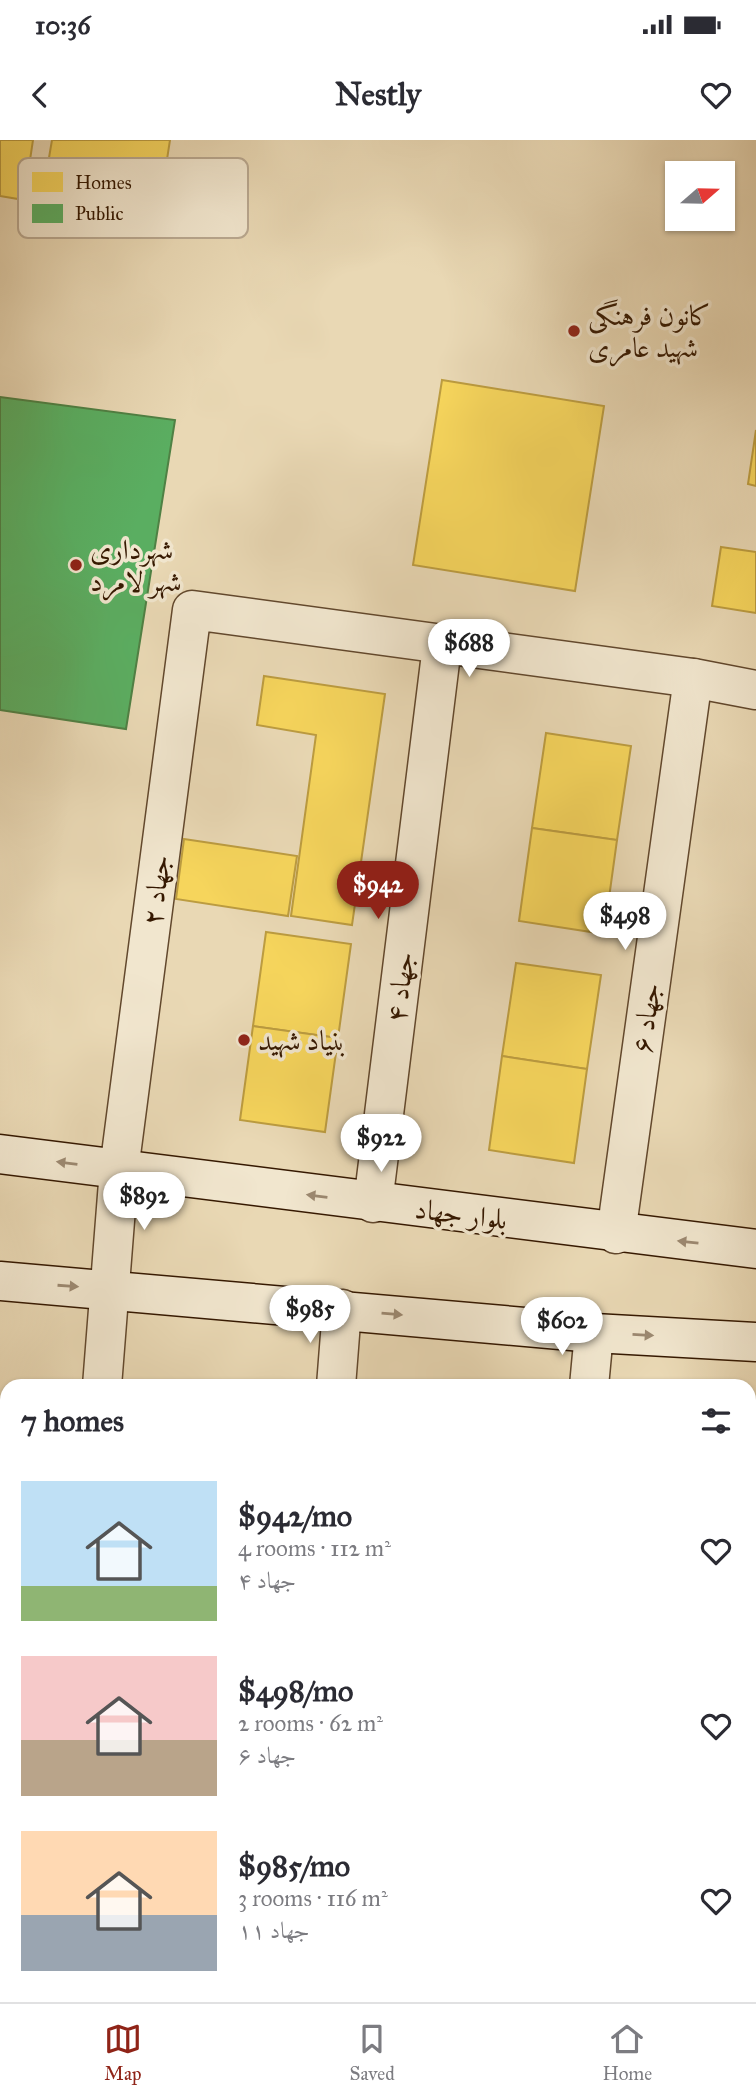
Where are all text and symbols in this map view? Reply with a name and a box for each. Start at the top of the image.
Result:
text: 10:36 [35,9,91,41]
text: Nestly [335,75,421,114]
icon: back [21,76,59,114]
icon: heart [697,76,735,114]
legend [18,158,248,238]
north arrow [665,161,735,231]
map controls [665,161,735,231]
text: Homes [75,171,132,194]
text: Public [75,202,123,225]
place label: کانون فرهنگی شهید عامری [588,298,711,367]
marker: کانون فرهنگی شهید عامری [566,323,582,339]
place label: شهرداری شهر لامرد [90,532,182,601]
marker: شهرداری شهر لامرد [68,557,84,573]
pin: $688 [428,620,510,679]
text: $688 [444,628,494,656]
street label: جهاد ۲ [134,853,178,927]
pin: $942 [337,862,419,921]
text: $942 [353,870,403,898]
pin: $498 [584,892,666,952]
text: $498 [599,901,651,929]
street label: جهاد ۴ [378,950,422,1024]
street label: جهاد ۶ [624,981,668,1055]
place label: بنیاد شهید [258,1023,346,1059]
marker: بنیاد شهید [236,1032,252,1048]
pin: $922 [340,1114,422,1174]
text: $922 [357,1123,405,1151]
one-way arrow [55,1157,77,1168]
pin: $892 [103,1172,185,1232]
text: $892 [119,1181,169,1209]
one-way arrow [305,1190,327,1201]
street label: بلوار جهاد [413,1191,509,1237]
one-way arrow [677,1236,699,1247]
one-way arrow [57,1281,79,1292]
pin: $985 [269,1286,351,1345]
text: $985 [285,1294,335,1322]
pin: $602 [521,1298,603,1357]
text: $602 [537,1306,587,1334]
one-way arrow [382,1308,404,1319]
one-way arrow [633,1330,655,1341]
icon: filters [697,1402,735,1440]
text: 7 homes [21,1403,124,1439]
text: $942/mo [238,1498,352,1534]
icon: home [77,1509,161,1593]
icon: heart [697,1532,735,1570]
text: 4 rooms · 112 m² [238,1534,391,1562]
text: جهاد ۴ [238,1566,296,1594]
text: $498/mo [238,1673,353,1709]
icon: home [77,1684,161,1768]
icon: heart [697,1707,735,1745]
text: 2 rooms · 62 m² [238,1709,383,1737]
text: جهاد ۶ [238,1741,296,1769]
text: $985/mo [238,1848,350,1884]
icon: home [77,1859,161,1943]
icon: heart [697,1882,735,1920]
text: 3 rooms · 116 m² [238,1884,388,1912]
text: جهاد ۱۱ [238,1916,310,1944]
tab: Map [104,2020,142,2085]
tab: Saved [350,2020,395,2085]
tab: Home [602,2020,652,2085]

